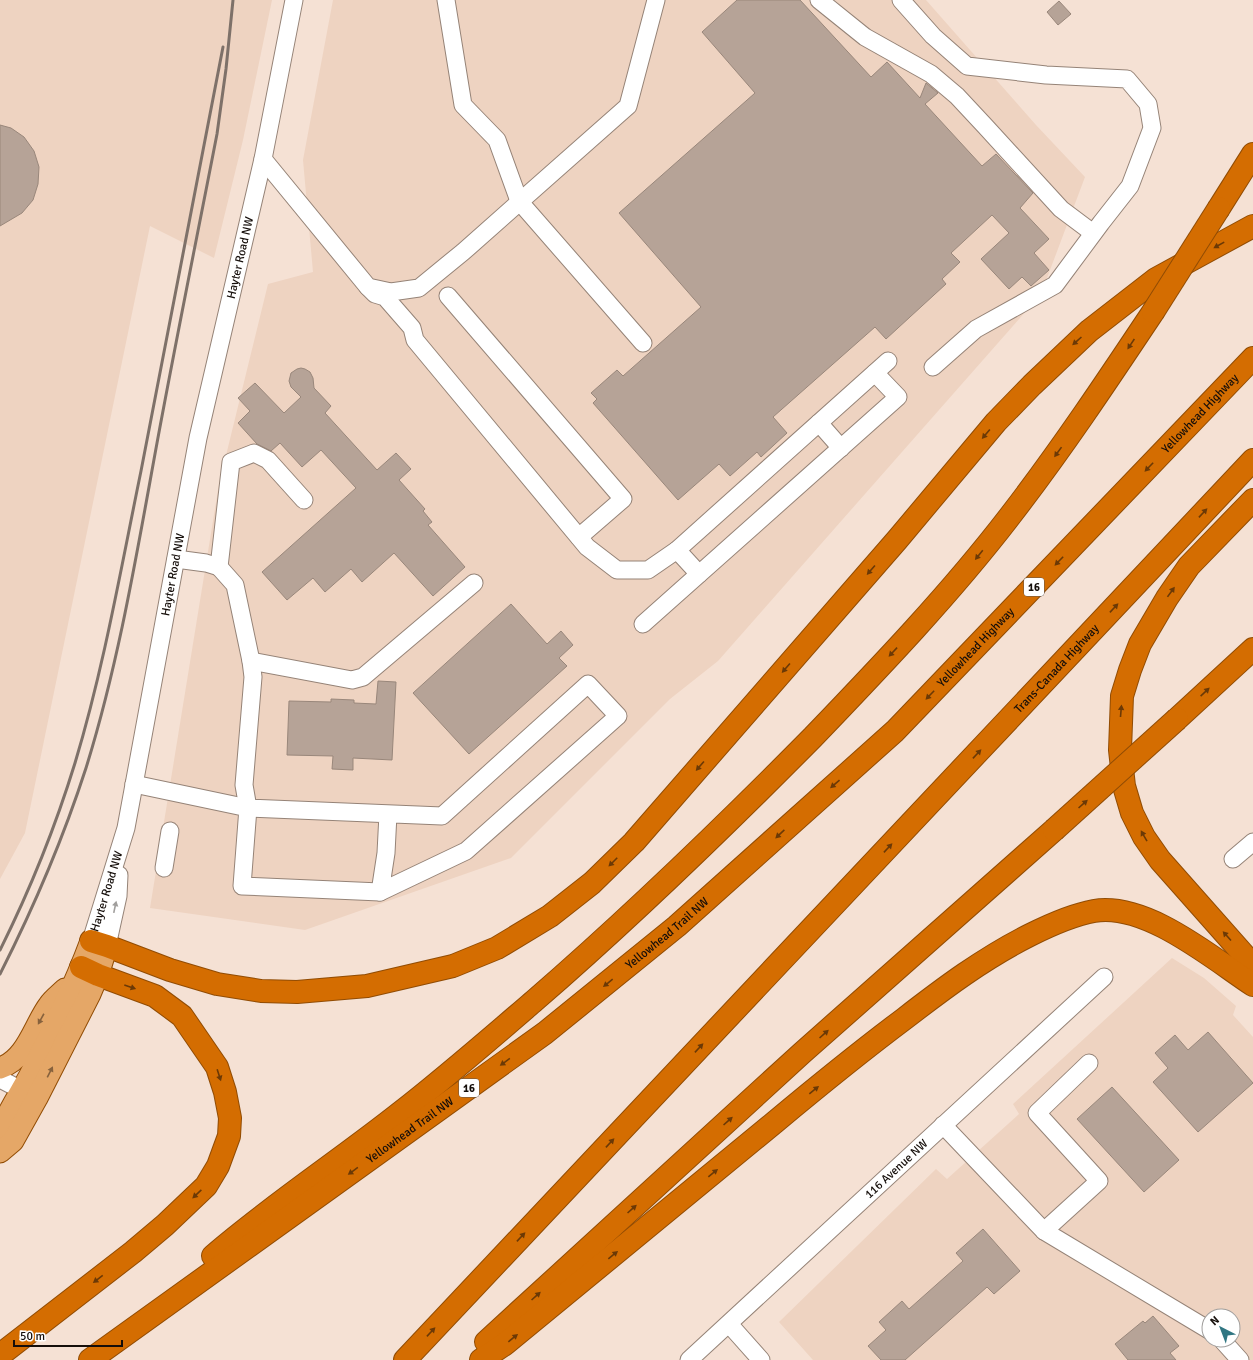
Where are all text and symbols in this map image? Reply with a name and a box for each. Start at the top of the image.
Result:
street label: Hayter Road NW [224,215,257,300]
one-way arrow [1213,241,1225,248]
one-way arrow [1072,337,1083,346]
one-way arrow [1127,339,1135,349]
street label: Yellowhead Highway [1159,370,1242,457]
one-way arrow [982,429,991,439]
one-way arrow [1054,446,1062,457]
one-way arrow [1144,462,1153,472]
one-way arrow [1198,508,1208,518]
street label: Hayter Road NW [158,532,188,617]
one-way arrow [974,549,983,560]
one-way arrow [1054,556,1064,566]
one-way arrow [867,564,876,575]
road number: 16 [1024,578,1044,596]
one-way arrow [1167,587,1175,598]
one-way arrow [1109,603,1119,613]
street label: Yellowhead Highway [934,604,1018,690]
street label: Trans-Canada Highway [1011,621,1103,717]
one-way arrow [888,647,898,657]
one-way arrow [781,662,790,673]
one-way arrow [1200,688,1210,697]
one-way arrow [925,690,935,700]
one-way arrow [1118,705,1125,717]
one-way arrow [972,749,982,759]
one-way arrow [696,760,705,771]
one-way arrow [830,780,840,789]
one-way arrow [1078,799,1088,809]
one-way arrow [775,829,785,839]
one-way arrow [1141,830,1148,842]
one-way arrow [883,843,893,853]
street label: Hayter Road NW [87,849,126,934]
one-way arrow [608,857,618,867]
street label: Yellowhead Trail NW [623,894,712,973]
one-way arrow [113,901,119,914]
one-way arrow [1223,931,1232,941]
one-way arrow [602,979,613,988]
one-way arrow [125,984,137,990]
one-way arrow [38,1013,45,1024]
one-way arrow [819,1029,830,1038]
one-way arrow [694,1043,704,1053]
one-way arrow [499,1058,510,1067]
one-way arrow [47,1066,53,1078]
one-way arrow [216,1069,222,1081]
road number: 16 [459,1079,479,1097]
one-way arrow [809,1086,819,1095]
street label: Yellowhead Trail NW [364,1094,457,1167]
one-way arrow [723,1116,733,1126]
street label: 116 Avenue NW [862,1136,931,1202]
one-way arrow [605,1138,615,1148]
one-way arrow [348,1167,359,1175]
one-way arrow [708,1168,719,1177]
one-way arrow [192,1190,202,1199]
one-way arrow [627,1204,637,1213]
one-way arrow [516,1232,525,1242]
one-way arrow [608,1251,618,1260]
one-way arrow [93,1275,104,1283]
one-way arrow [531,1291,541,1301]
north arrow [1201,1308,1241,1348]
text: N [1207,1314,1222,1328]
scale bar [14,1322,122,1348]
one-way arrow [427,1327,436,1337]
text: 50 m [20,1329,45,1344]
one-way arrow [507,1333,518,1342]

